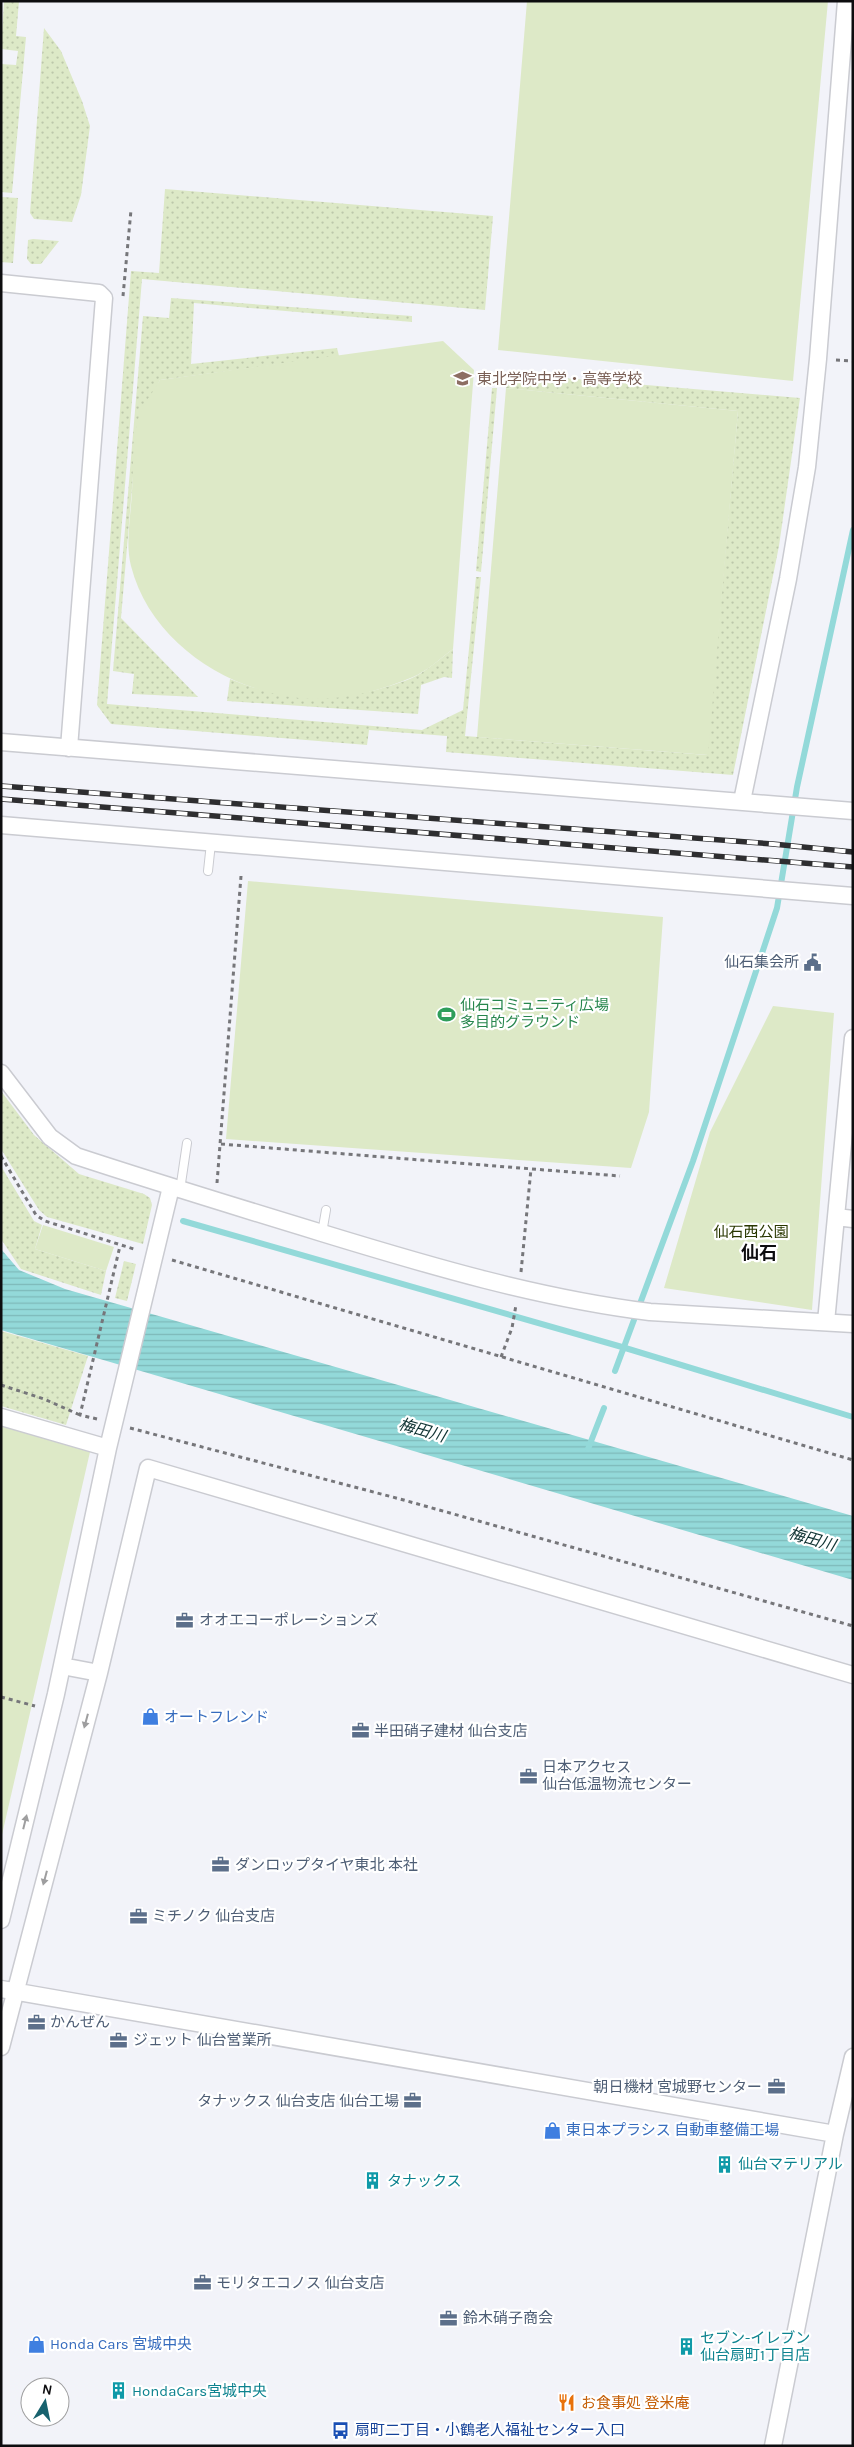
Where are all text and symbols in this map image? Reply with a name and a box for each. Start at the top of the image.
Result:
school or university icon: 東北学院中学・高等学校 [453,369,473,389]
place label: 東北学院中学・高等学校 [477,370,642,388]
public building icon: 仙石集会所 [803,952,823,972]
place label: 仙石集会所 [724,953,799,971]
place label: 仙石コミュニティ広場 多目的グラウンド [460,996,609,1031]
sports icon: 仙石コミュニティ広場 多目的グラウンド [436,1004,456,1024]
park label: 仙石西公園 [713,1223,789,1241]
district label: 仙石 [741,1242,777,1264]
water label: 梅田川 [396,1414,450,1446]
water label: 梅田川 [786,1523,840,1555]
office icon: オオエコーポレーションズ [175,1610,195,1630]
place label: オオエコーポレーションズ [199,1611,378,1629]
shop icon: オートフレンド [140,1707,160,1727]
place label: オートフレンド [164,1708,269,1726]
one-way arrow [82,1713,90,1728]
office icon: 半田硝子建材 仙台支店 [350,1721,370,1741]
place label: 半田硝子建材 仙台支店 [374,1722,528,1740]
place label: 日本アクセス 仙台低温物流センター [542,1758,692,1793]
office icon: 日本アクセス 仙台低温物流センター [518,1766,538,1786]
one-way arrow [21,1814,29,1829]
office icon: ダンロップタイヤ東北 本社 [211,1855,231,1875]
place label: ダンロップタイヤ東北 本社 [235,1856,418,1874]
one-way arrow [41,1870,49,1885]
office icon: ミチノク 仙台支店 [128,1906,148,1926]
place label: ミチノク 仙台支店 [152,1907,275,1925]
office icon: かんぜん [26,2012,46,2032]
place label: かんぜん [50,2013,110,2031]
office icon: ジェット 仙台営業所 [109,2030,129,2050]
place label: ジェット 仙台営業所 [133,2031,272,2049]
office icon: 朝日機材 宮城野センター [766,2077,786,2097]
place label: 朝日機材 宮城野センター [593,2078,762,2096]
office icon: タナックス 仙台支店 仙台工場 [403,2091,423,2111]
place label: タナックス 仙台支店 仙台工場 [197,2092,399,2110]
shop icon: 東日本プラシス 自動車整備工場 [542,2120,562,2140]
place label: 東日本プラシス 自動車整備工場 [566,2121,779,2139]
building icon: 仙台マテリアル [714,2154,734,2174]
place label: 仙台マテリアル [738,2155,843,2173]
building icon: タナックス [363,2171,383,2191]
place label: タナックス [387,2172,462,2190]
office icon: モリタエコノス 仙台支店 [192,2273,212,2293]
place label: モリタエコノス 仙台支店 [216,2274,385,2292]
office icon: 鈴木硝子商会 [439,2308,459,2328]
place label: 鈴木硝子商会 [463,2309,553,2327]
place label: セブン-イレブン 仙台扇町1丁目店 [700,2329,810,2364]
shop icon: Honda Cars 宮城中央 [26,2334,46,2354]
place label: Honda Cars 宮城中央 [50,2335,192,2353]
building icon: セブン-イレブン 仙台扇町1丁目店 [676,2337,696,2357]
north arrow [20,2377,70,2427]
text: N [41,2380,54,2399]
building icon: HondaCars宮城中央 [108,2381,128,2401]
place label: HondaCars宮城中央 [132,2382,267,2400]
restaurant icon: お食事処 登米庵 [557,2393,577,2413]
place label: お食事処 登米庵 [581,2394,690,2412]
bus stop icon: 扇町二丁目・小鶴老人福祉センター入口 [331,2420,351,2440]
place label: 扇町二丁目・小鶴老人福祉センター入口 [355,2421,625,2439]

